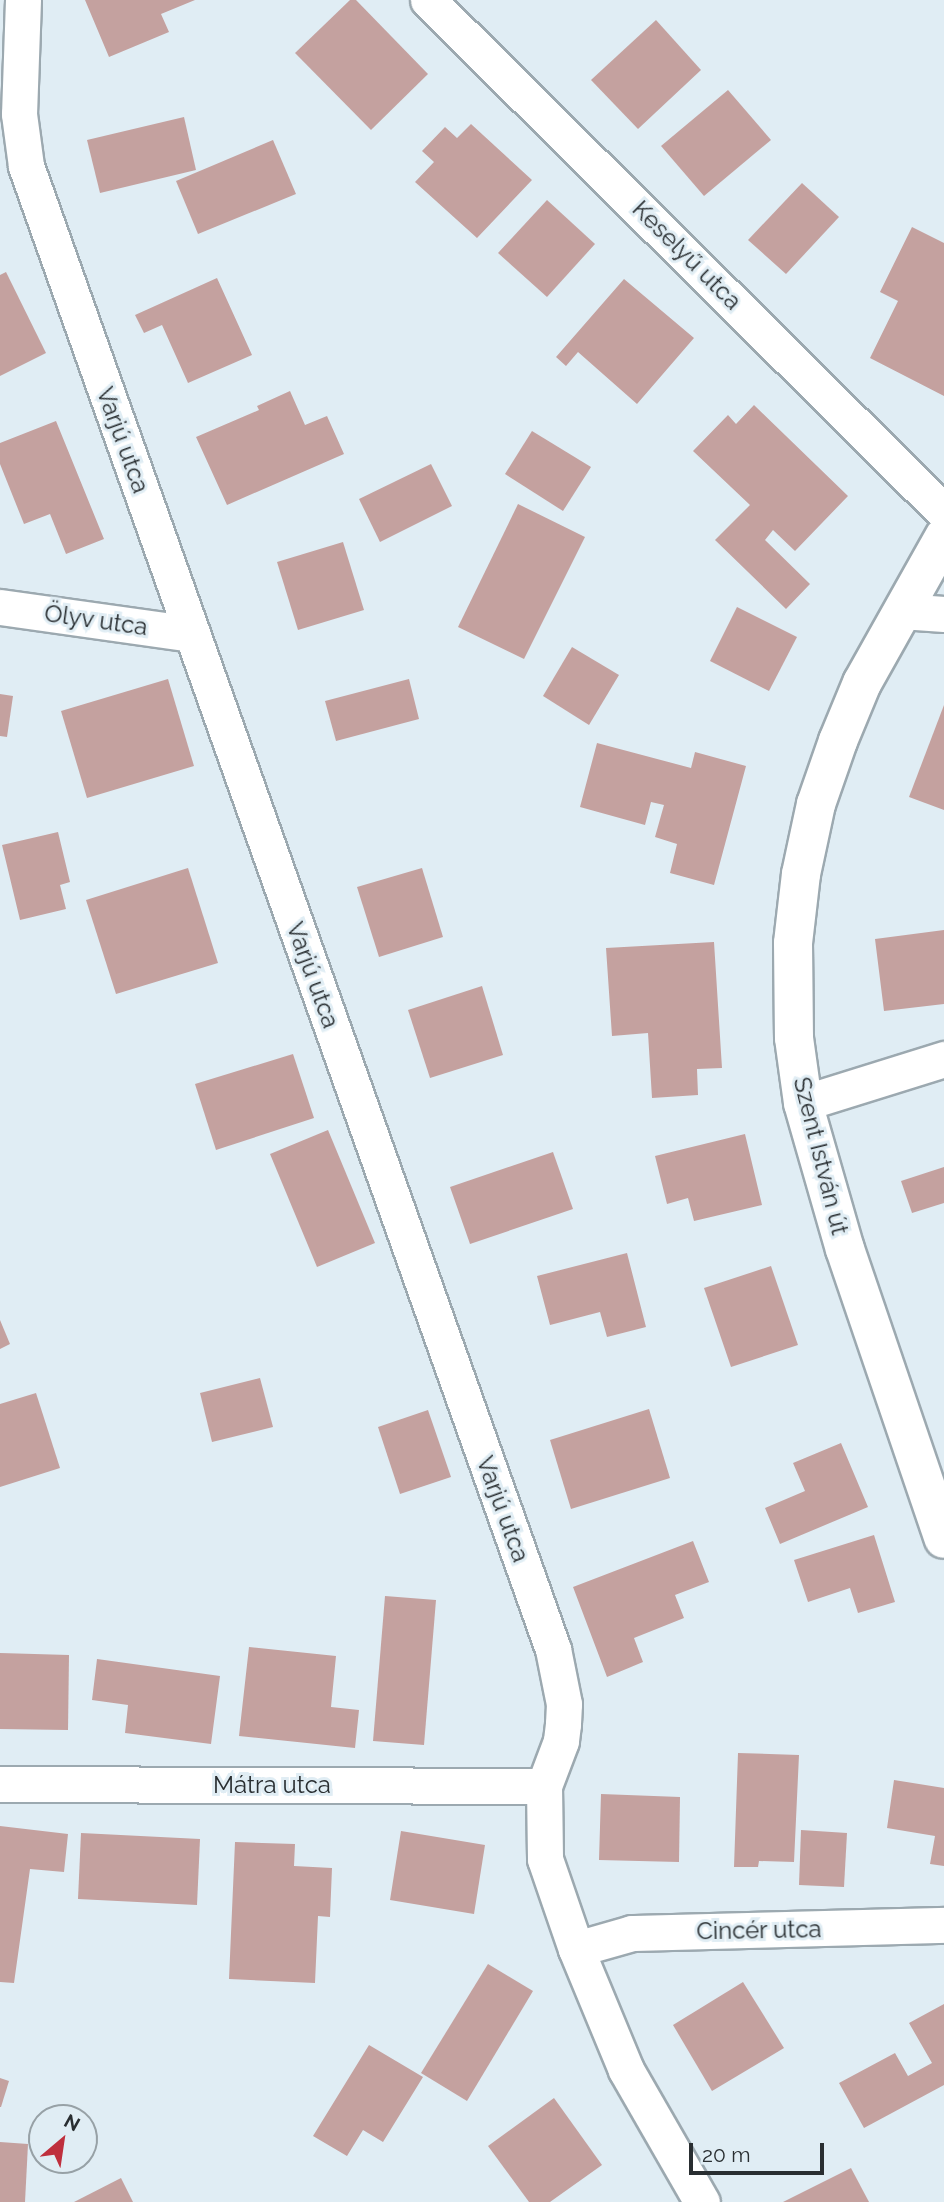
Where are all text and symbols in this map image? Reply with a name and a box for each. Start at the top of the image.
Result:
street label: Keselyű utca [627,195,747,315]
street label: Varjú utca [91,383,155,497]
street label: Ölyv utca [42,598,150,642]
street label: Varjú utca [281,918,345,1032]
street label: Szent István út [787,1074,855,1238]
street label: Varjú utca [471,1452,535,1566]
street label: Mátra utca [213,1771,331,1799]
street label: Cincér utca [696,1915,822,1945]
north arrow [28,2104,98,2174]
text: N [61,2109,84,2136]
scale bar [692,2128,827,2172]
text: 20 m [702,2142,750,2167]

